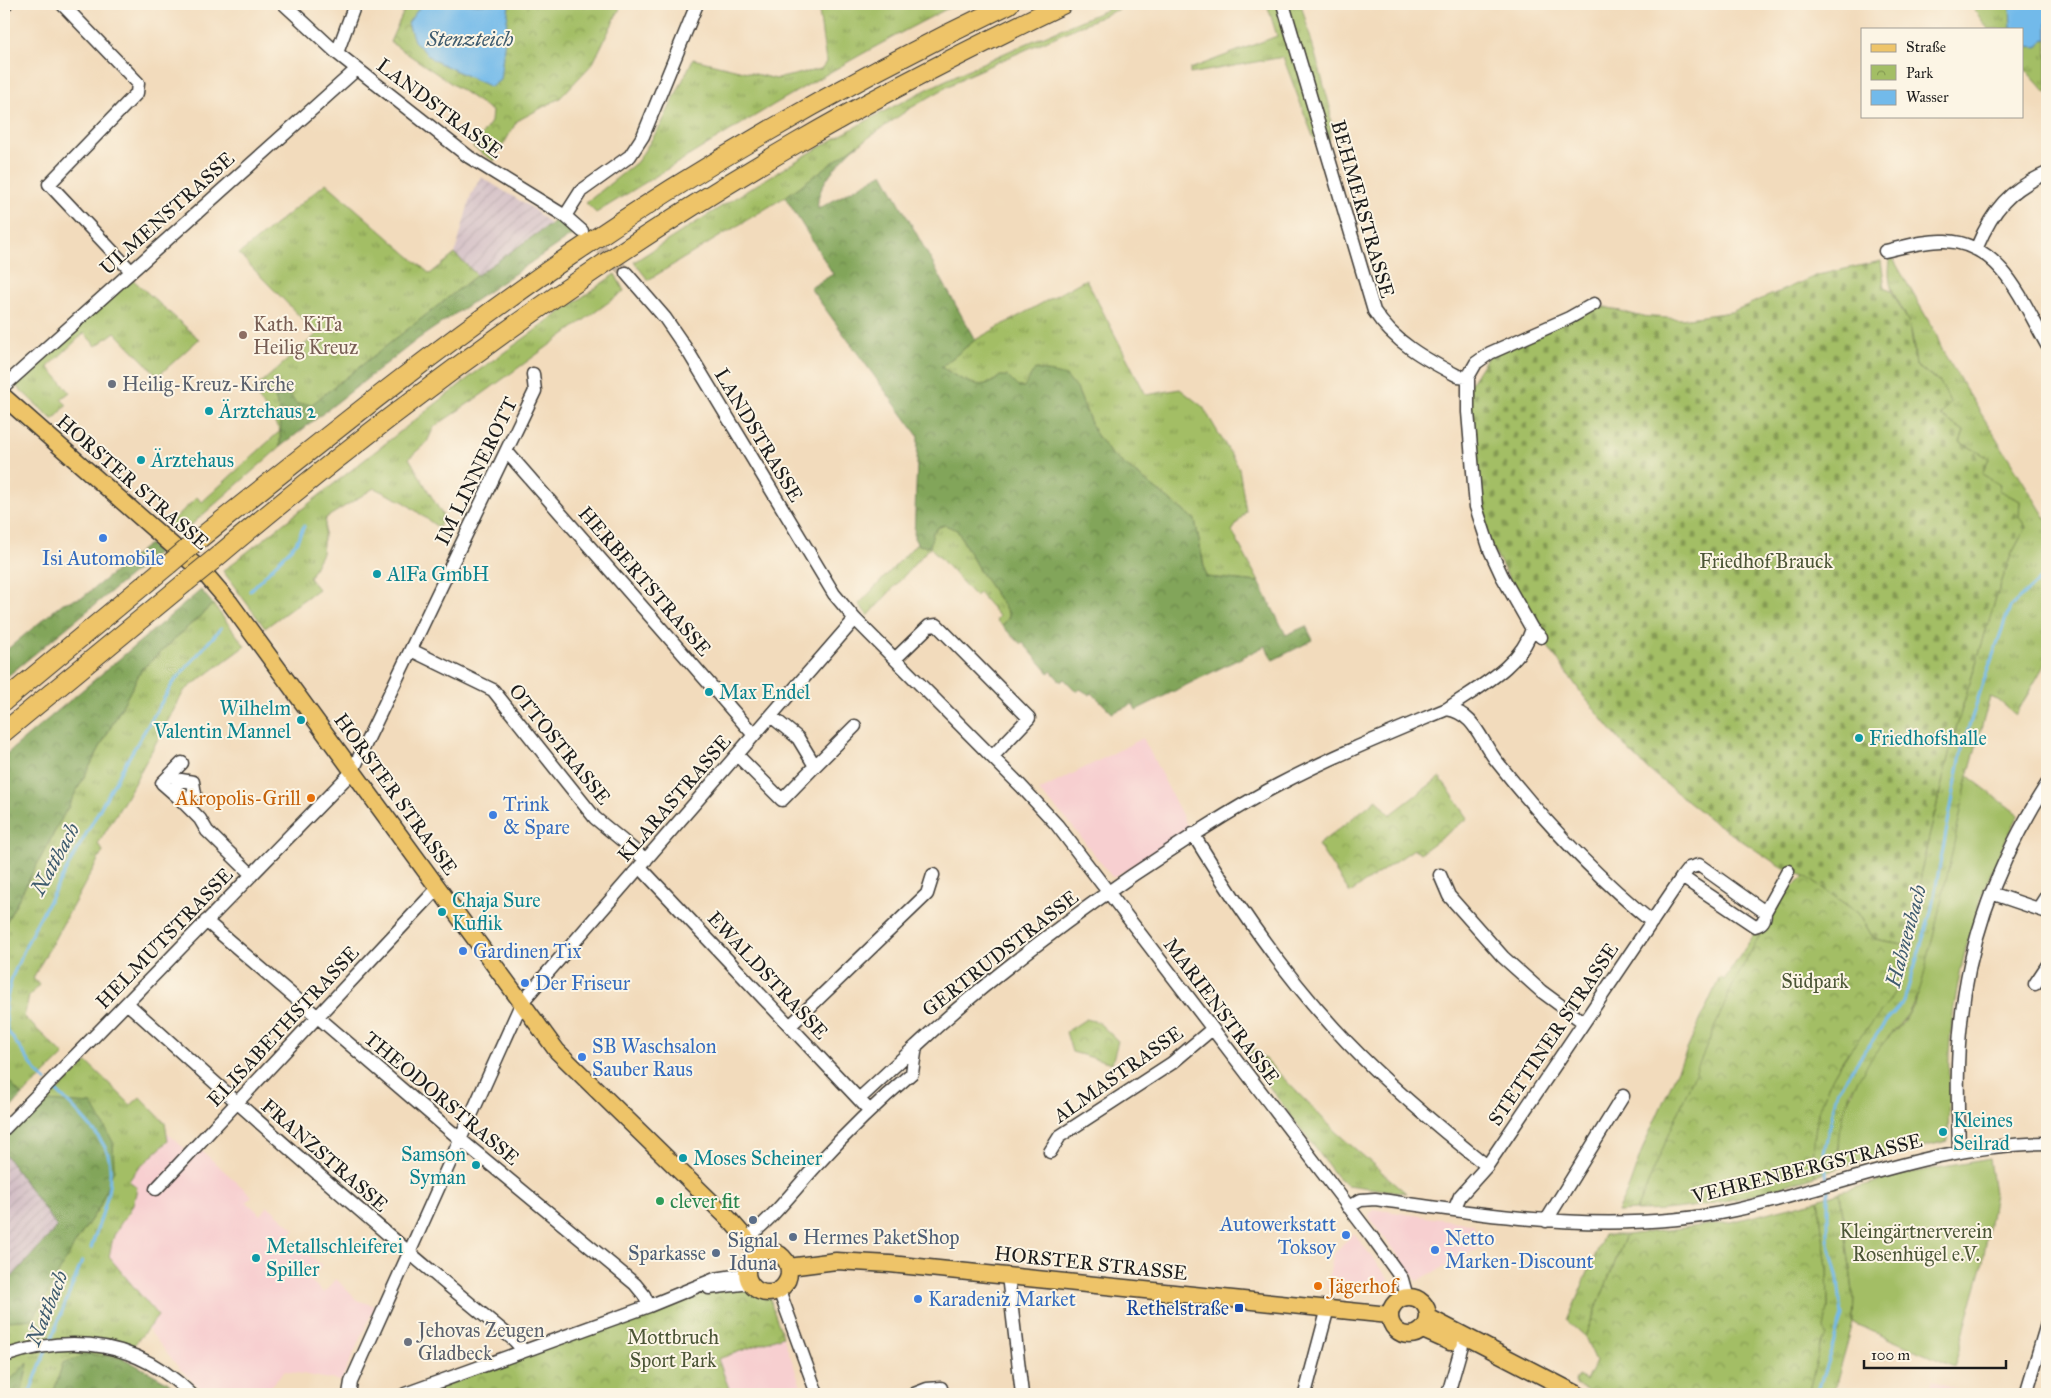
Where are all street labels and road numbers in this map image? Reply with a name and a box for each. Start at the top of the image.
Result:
street label: LANDSTRASSE [372,53,508,163]
street label: BEHMERSTRASSE [1326,117,1400,301]
street label: ULMENSTRASSE [95,146,239,280]
street label: LANDSTRASSE [710,364,808,506]
street label: IM LINNEROTT [430,393,522,549]
street label: HORSTER STRASSE [52,409,214,555]
street label: HERBERTSTRASSE [573,501,717,661]
street label: OTTOSTRASSE [504,679,616,809]
street label: HORSTER STRASSE [329,708,463,880]
street label: KLARASTRASSE [612,730,736,866]
street label: HELMUTSTRASSE [91,863,237,1013]
street label: GERTRUDSTRASSE [917,885,1083,1021]
street label: EWALDSTRASSE [702,906,834,1044]
street label: MARIENSTRASSE [1159,933,1285,1089]
street label: STETTINER STRASSE [1483,938,1623,1130]
street label: ELISABETHSTRASSE [202,941,364,1111]
street label: ALMASTRASSE [1048,1020,1187,1128]
street label: THEODORSTRASSE [359,1026,525,1170]
street label: FRANZSTRASSE [257,1093,393,1217]
street label: VEHRENBERGSTRASSE [1688,1128,1925,1209]
street label: HORSTER STRASSE [993,1241,1189,1285]

